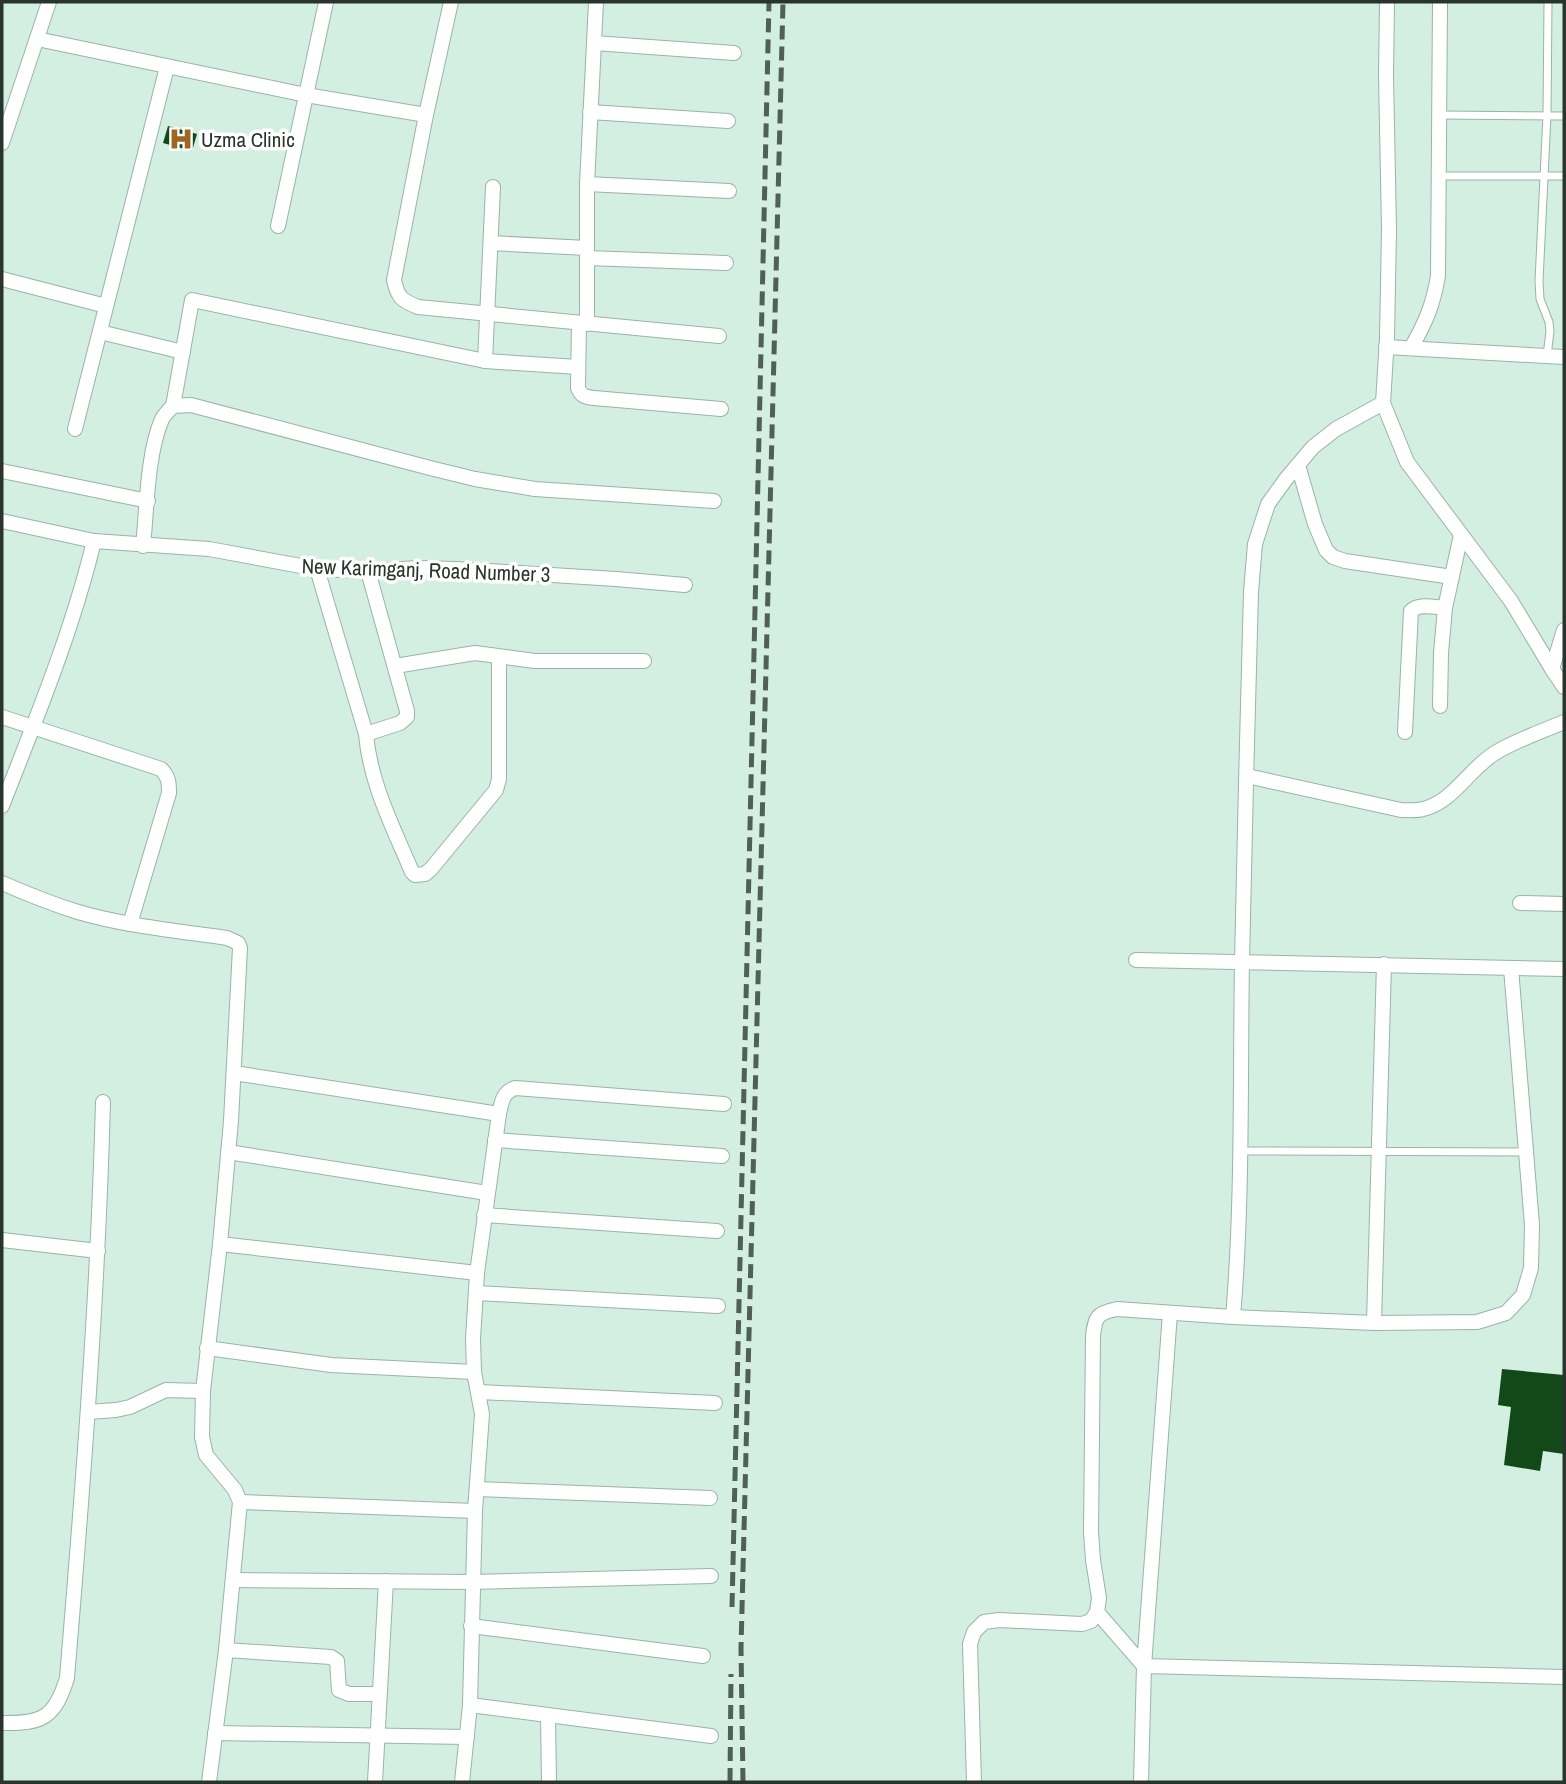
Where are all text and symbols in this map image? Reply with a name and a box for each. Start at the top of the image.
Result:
hospital icon: Uzma Clinic [167,125,195,153]
place label: Uzma Clinic [201,125,295,154]
street label: New Karimganj, Road Number 3 [301,551,551,589]

